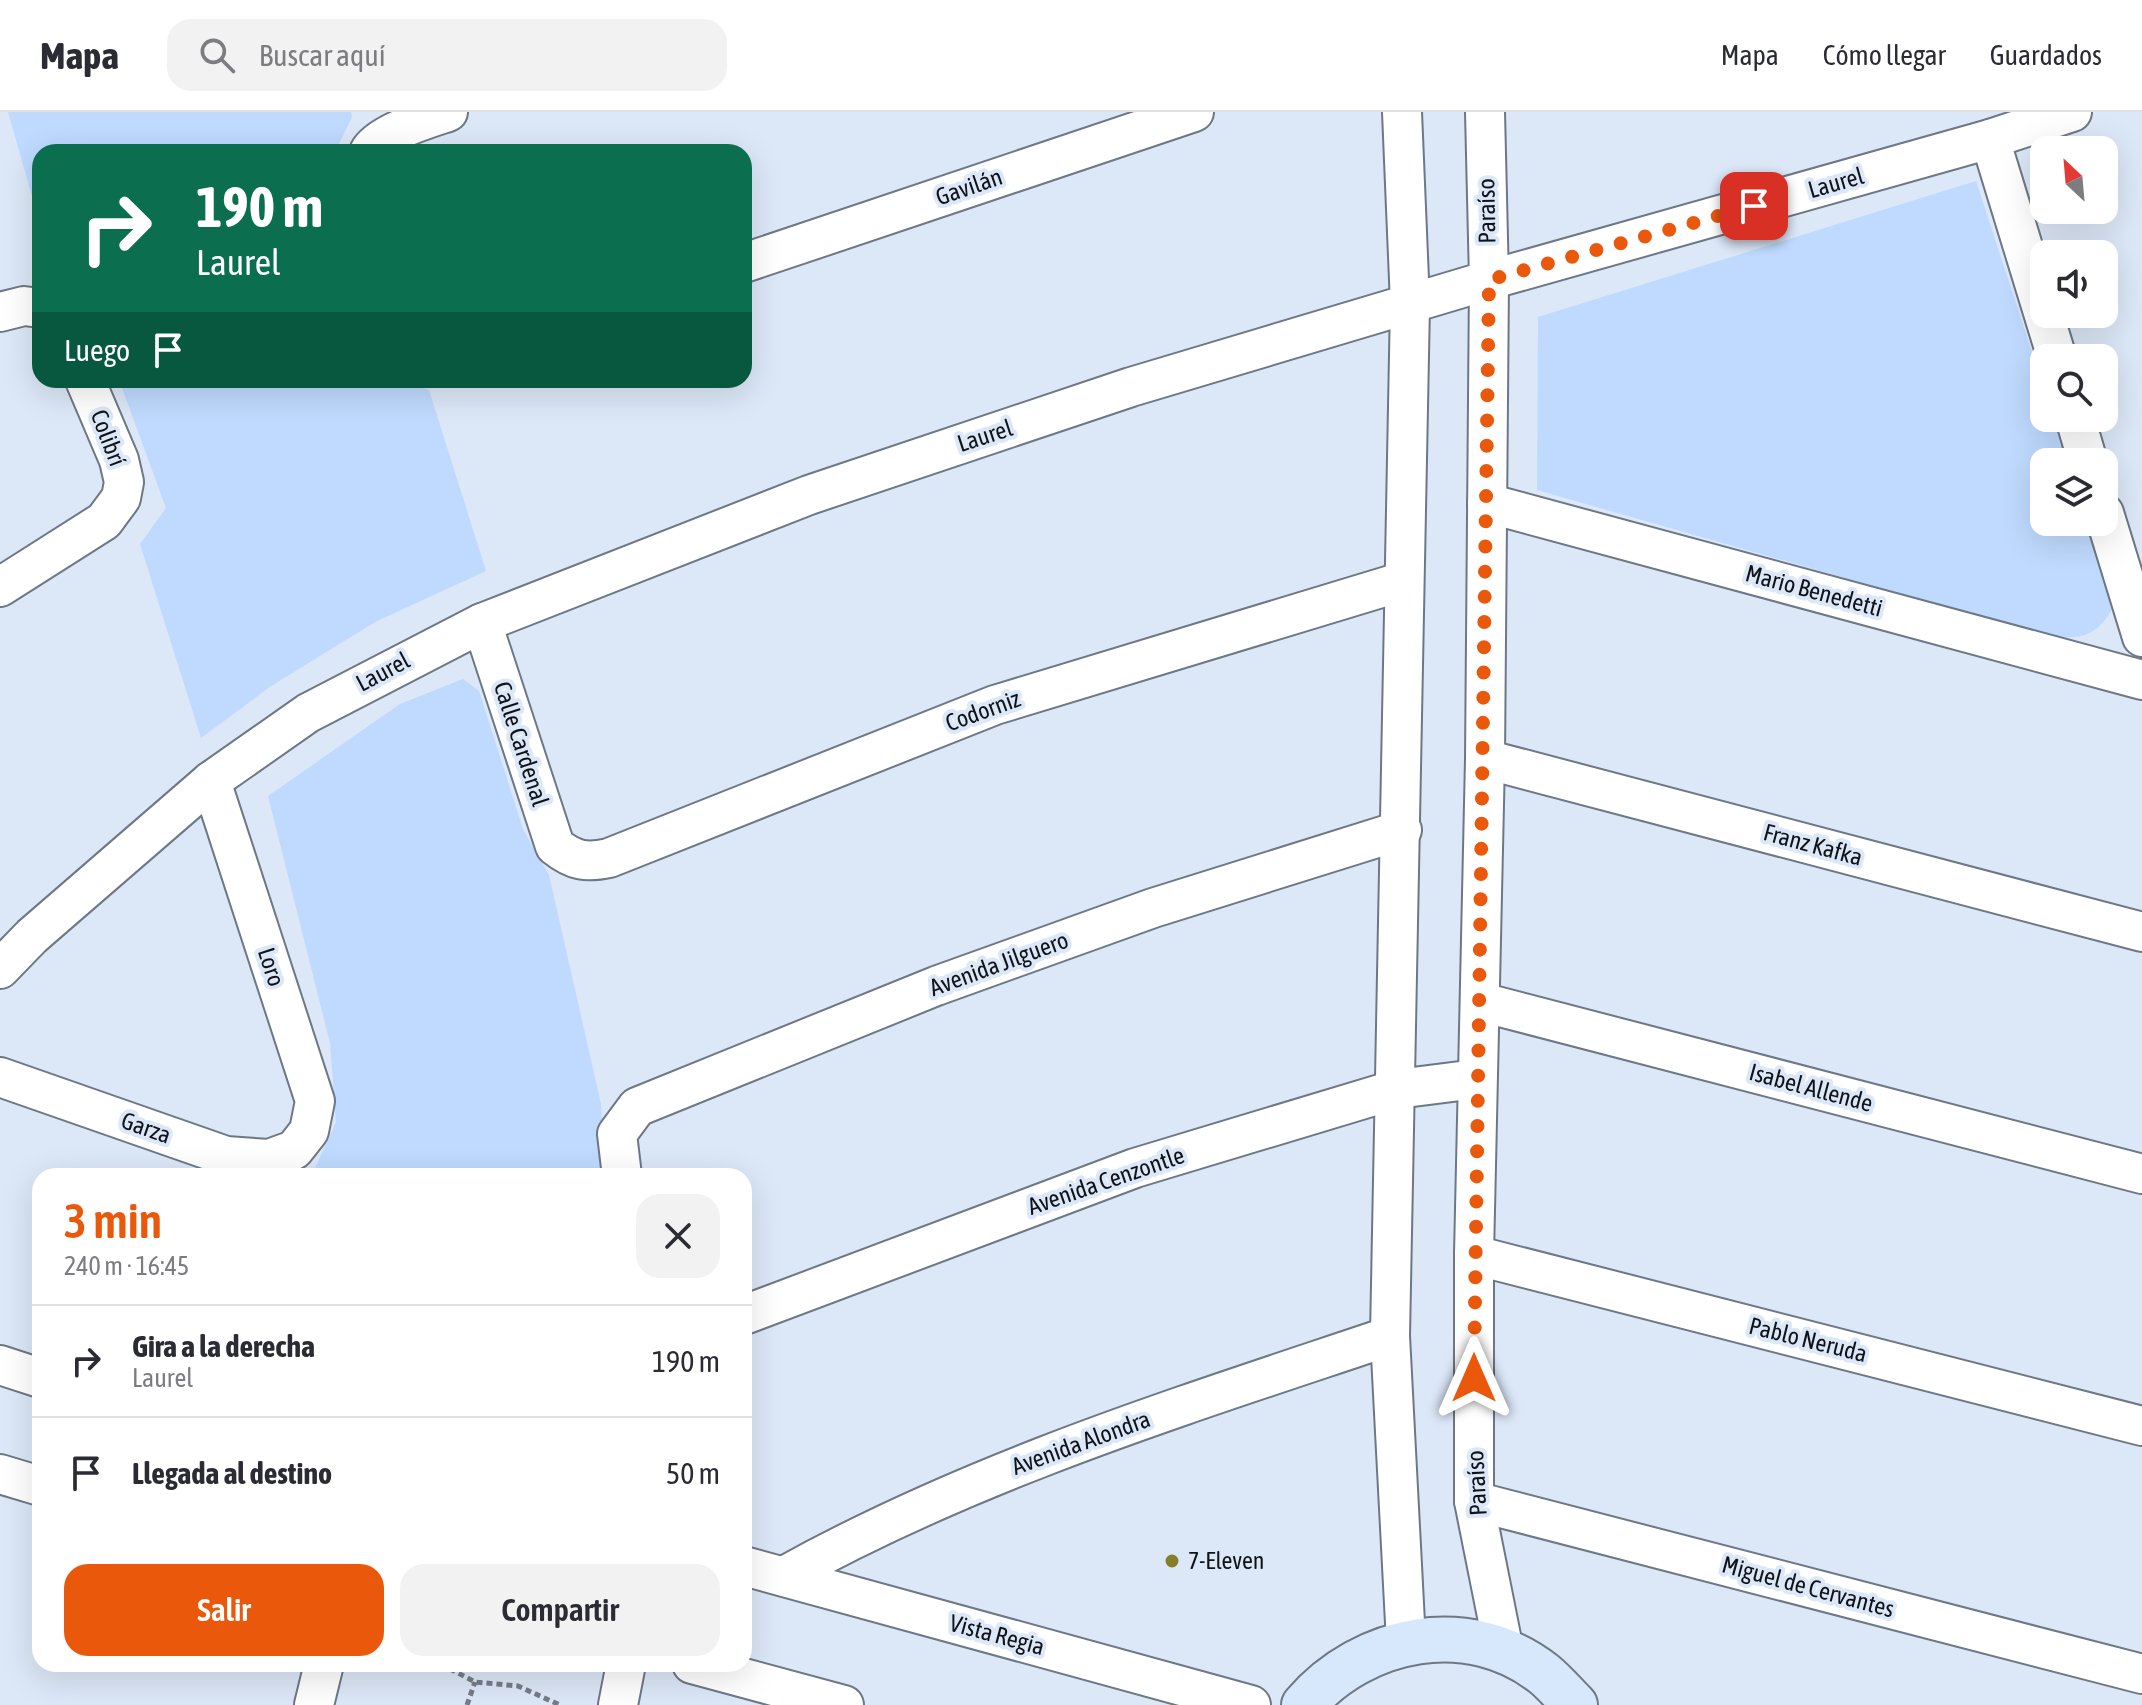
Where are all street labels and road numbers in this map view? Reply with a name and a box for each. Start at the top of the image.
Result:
street label: Laurel [1805,162,1867,203]
street label: Gavilán [932,163,1006,210]
street label: Paraíso [1472,178,1501,244]
street label: Colibrí [85,406,131,470]
street label: Laurel [954,414,1016,457]
street label: Mario Benedetti [1743,559,1886,622]
street label: Laurel [352,646,415,697]
street label: Calle Cardenal [489,678,554,810]
street label: Codorniz [942,684,1024,736]
street label: Franz Kafka [1761,818,1866,871]
street label: Avenida Jilguero [926,926,1072,1001]
street label: Loro [253,944,290,990]
street label: Isabel Allende [1746,1058,1876,1117]
street label: Garza [118,1106,175,1149]
street label: Avenida Cenzontle [1024,1141,1188,1220]
street label: Pablo Neruda [1746,1312,1870,1367]
street label: Avenida Alondra [1008,1405,1154,1480]
street label: Paraíso [1461,1450,1492,1516]
street label: Miguel de Cervantes [1719,1551,1897,1622]
street label: Vista Regia [947,1609,1047,1660]

